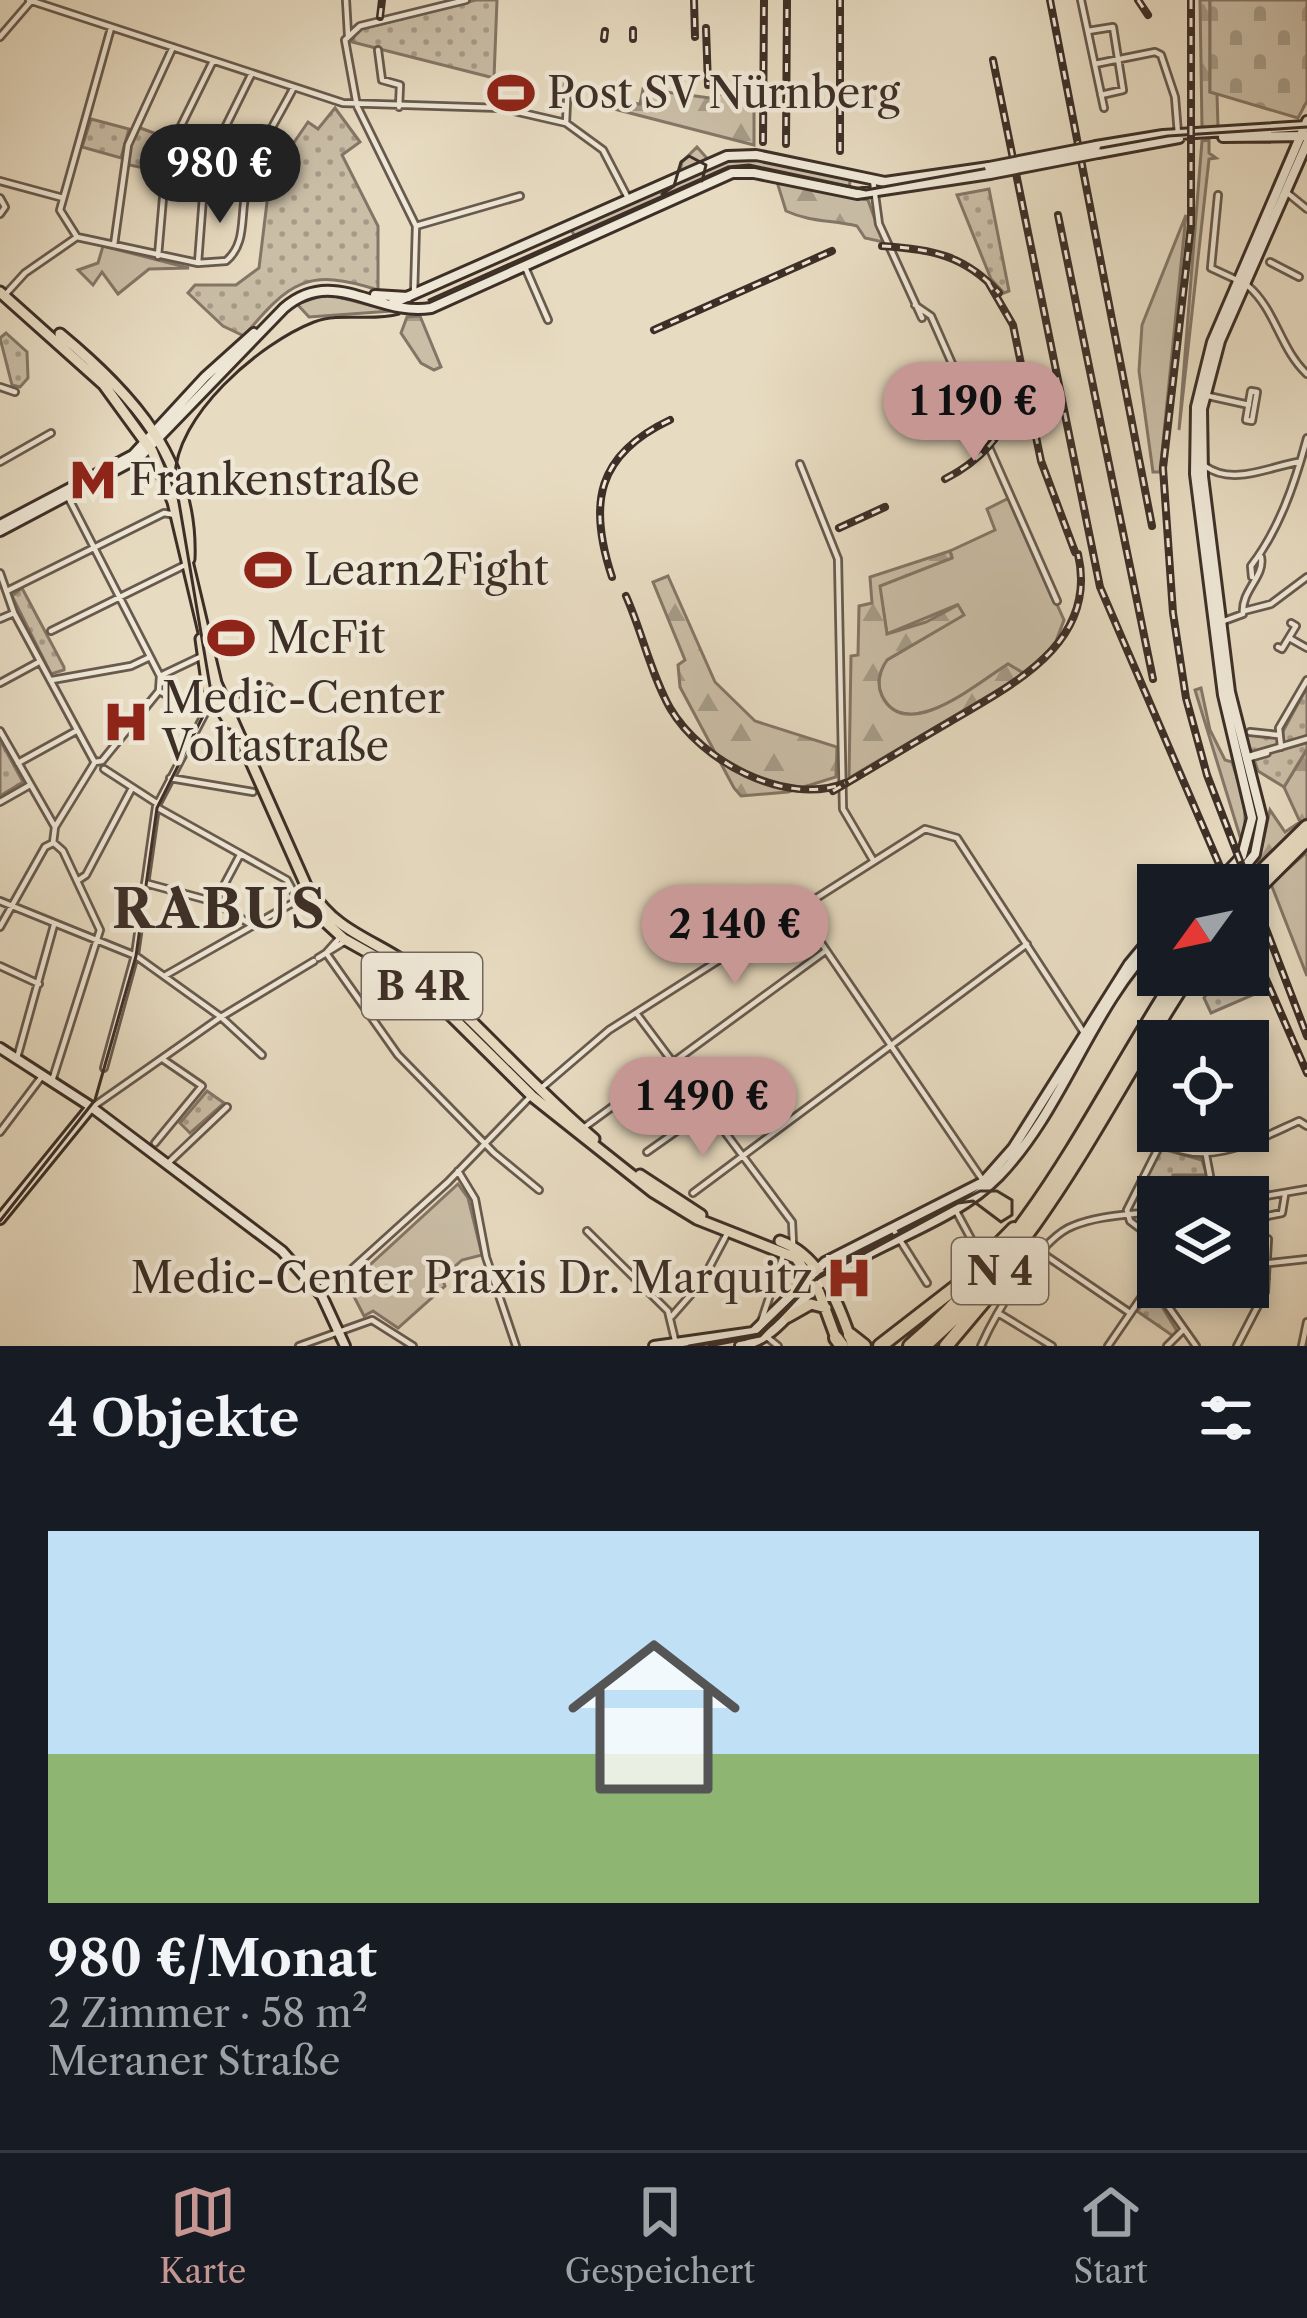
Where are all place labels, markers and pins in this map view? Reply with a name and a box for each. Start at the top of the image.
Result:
place label: Post SV Nürnberg [547,67,901,119]
sports icon: Post SV Nürnberg [486,68,536,118]
pin: 980 € [136,124,304,226]
pin: 1 190 € [863,362,1085,464]
place label: Frankenstraße [129,454,420,506]
metro station icon: Frankenstraße [68,455,118,505]
place label: Learn2Fight [304,544,549,596]
sports icon: Learn2Fight [243,545,293,595]
place label: McFit [267,612,385,664]
sports icon: McFit [206,613,256,663]
place label: Medic-Center Voltastraße [161,672,445,772]
hospital icon: Medic-Center Voltastraße [101,697,151,747]
pin: 2 140 € [624,885,846,987]
pin: 1 490 € [592,1057,814,1159]
place label: Medic-Center Praxis Dr. Marquitz [131,1252,813,1304]
hospital icon: Medic-Center Praxis Dr. Marquitz [824,1253,874,1303]

